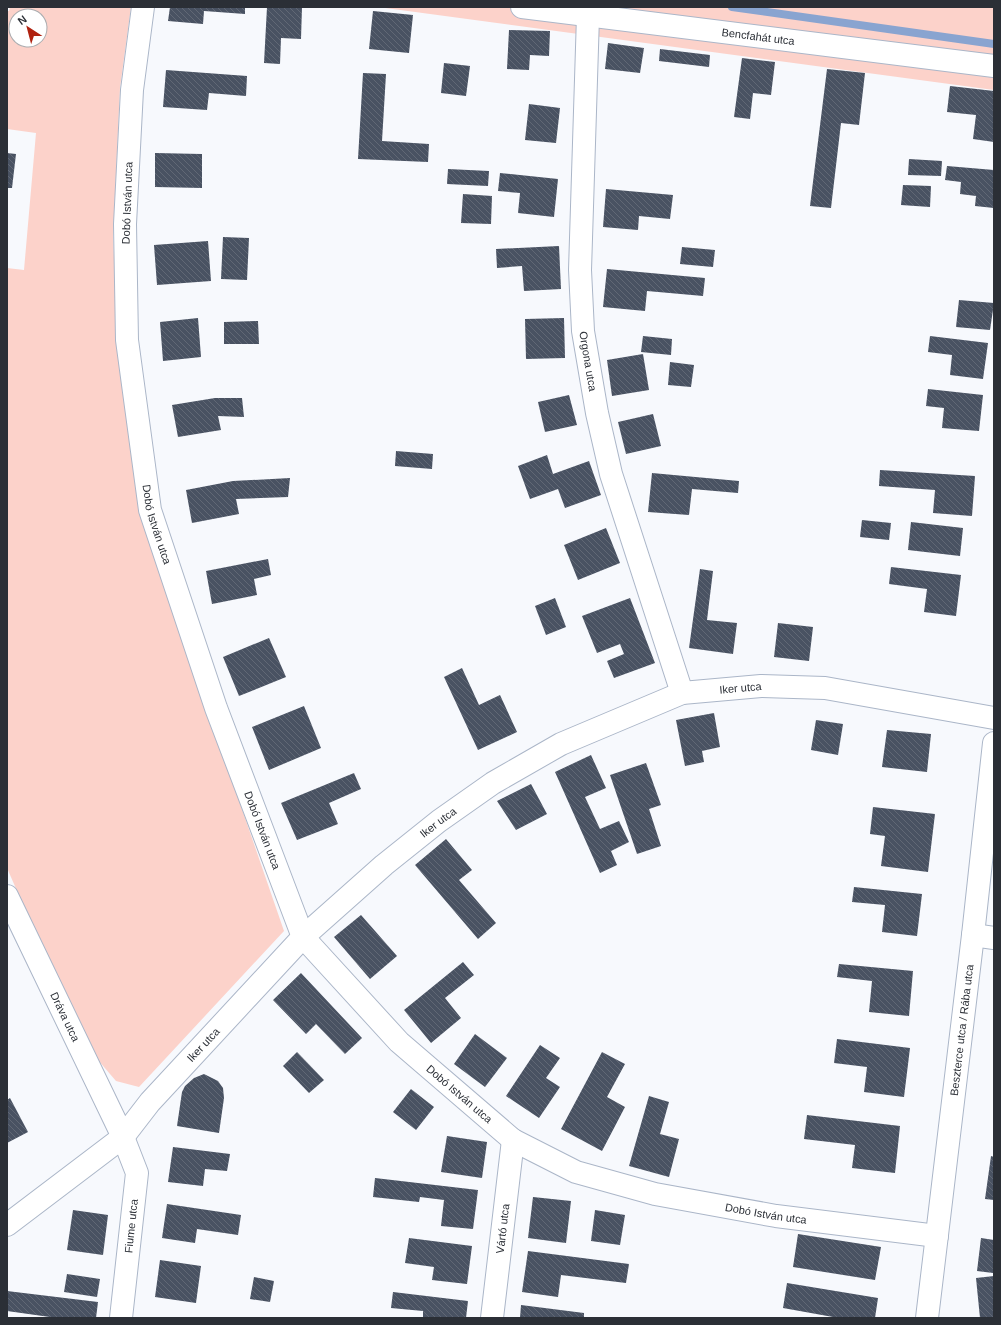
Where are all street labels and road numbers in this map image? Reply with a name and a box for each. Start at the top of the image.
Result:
street label: Bencfahát utca [721,26,796,47]
street label: Dobó István utca [120,161,134,244]
street label: Orgona utca [577,330,599,393]
street label: Dobó István utca [141,484,174,567]
street label: Iker utca [719,680,763,696]
street label: Dobó István utca [242,790,283,872]
street label: Iker utca [417,804,459,840]
street label: Beszterce utca / Rába utca [948,963,976,1096]
street label: Dráva utca [48,990,82,1044]
street label: Iker utca [184,1024,223,1064]
street label: Dobó István utca [424,1062,495,1126]
street label: Fiume utca [122,1197,140,1254]
street label: Dobó István utca [724,1201,808,1226]
street label: Vártó utca [494,1202,512,1254]

